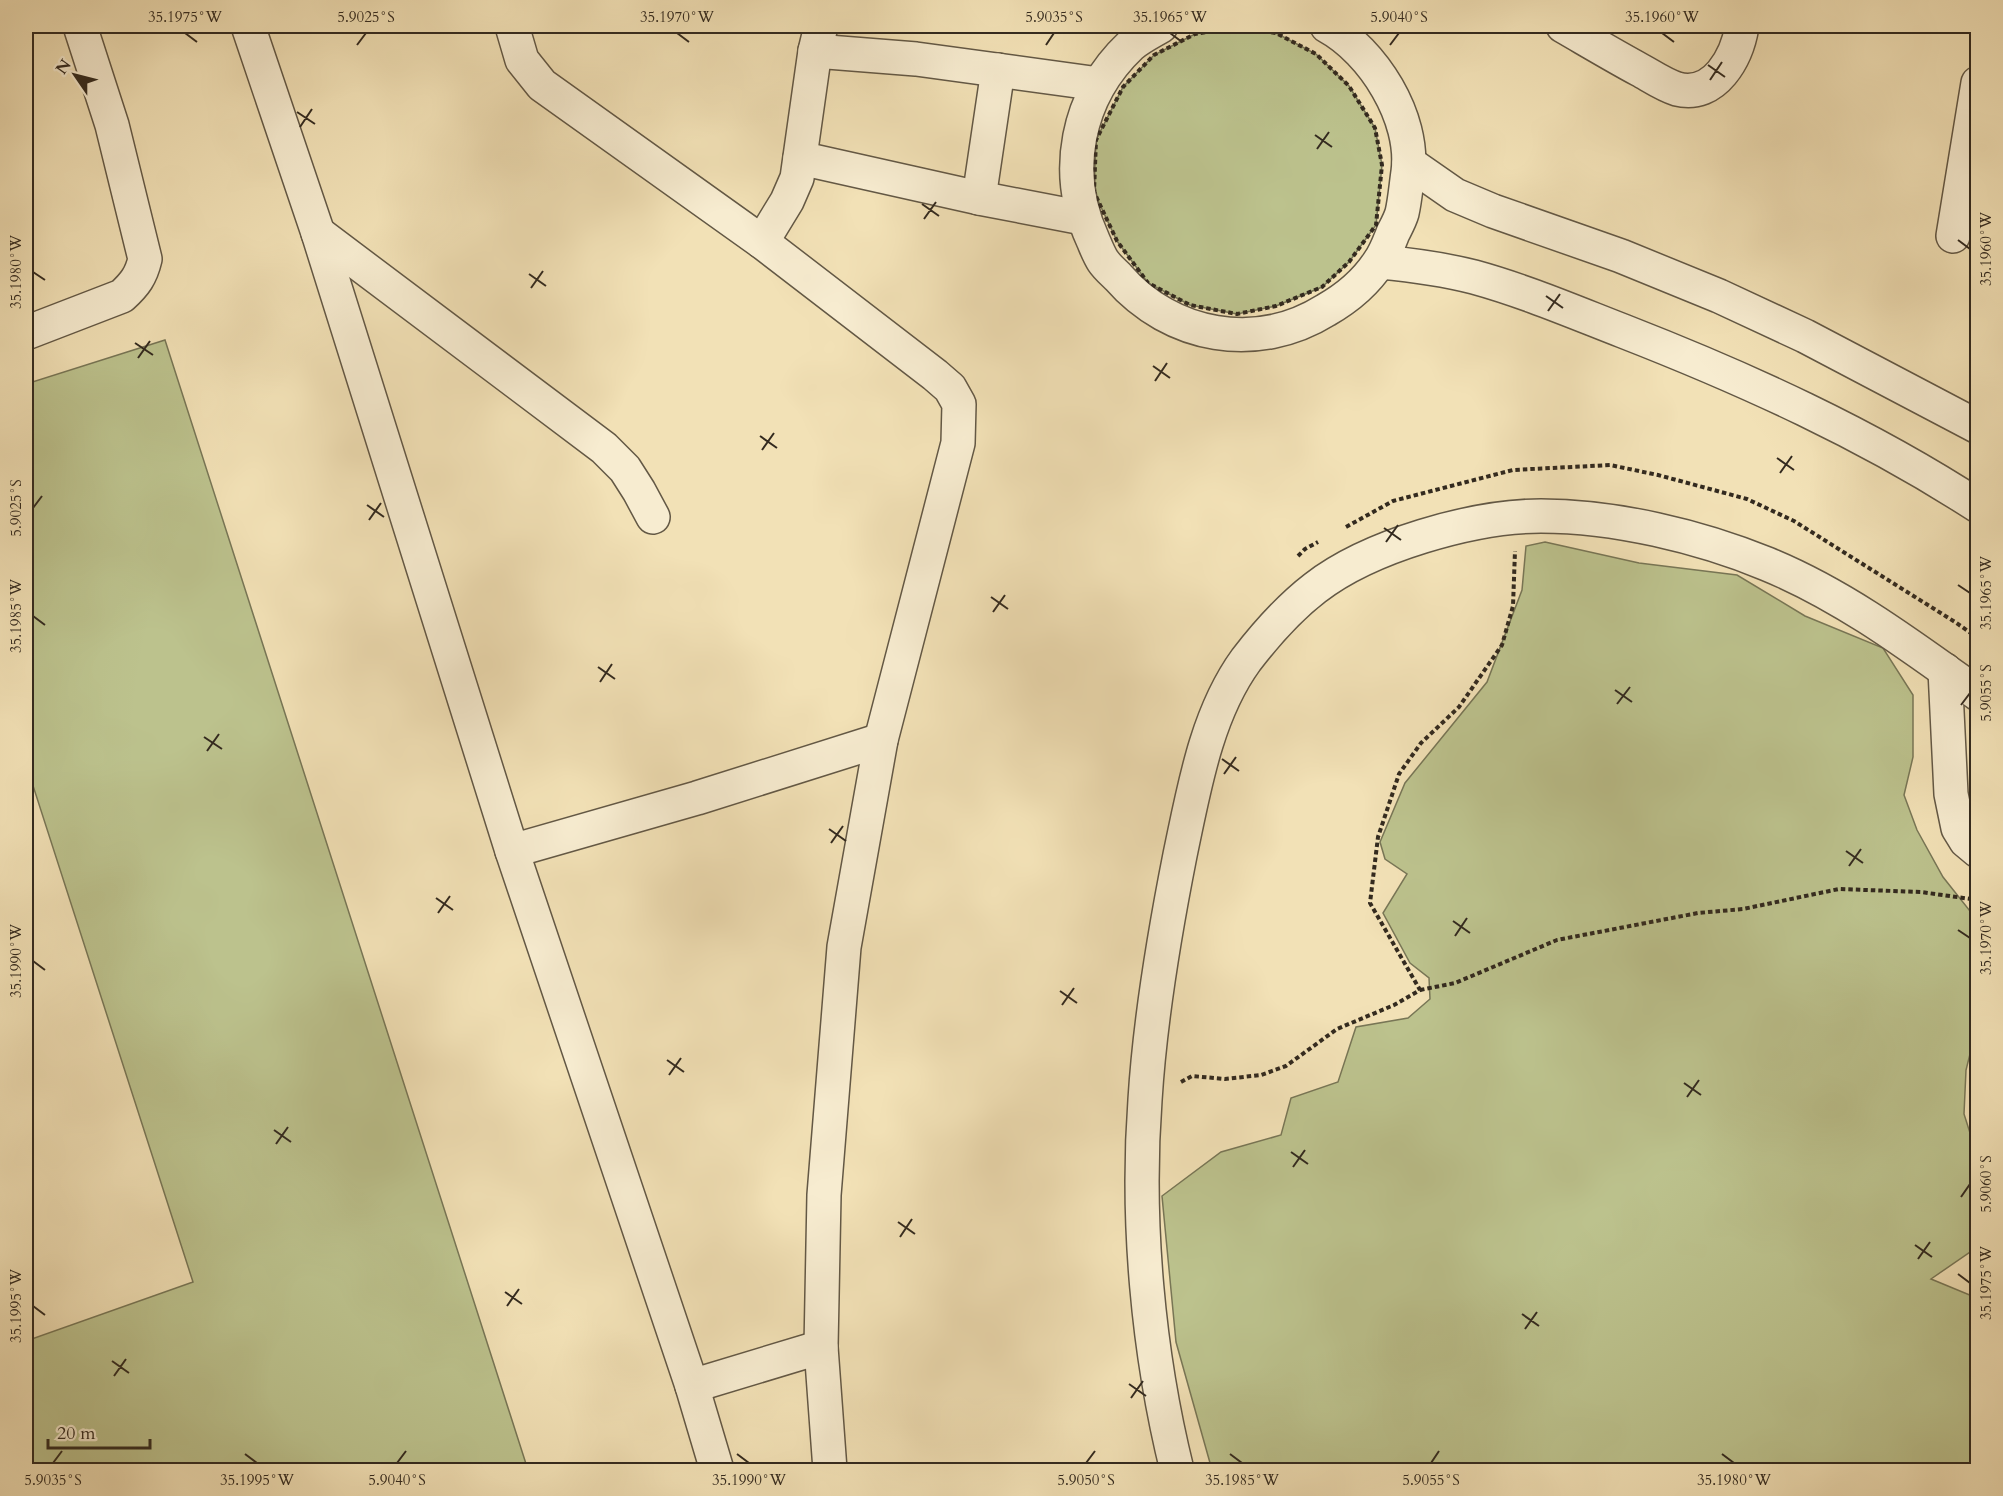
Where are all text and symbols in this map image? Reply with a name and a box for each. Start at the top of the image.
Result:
text: 35.1975°W [148,7,223,27]
text: 5.9025°S [337,7,395,27]
text: 35.1970°W [640,7,715,27]
text: 5.9035°S [1025,7,1083,27]
text: 35.1965°W [1133,7,1208,27]
text: 5.9040°S [1370,7,1428,27]
text: 35.1960°W [1625,7,1700,27]
north arrow [45,45,105,105]
text: N [51,55,77,79]
text: 35.1960°W [1976,211,1996,286]
text: 35.1980°W [6,234,26,309]
text: 5.9025°S [6,479,26,537]
text: 35.1965°W [1976,555,1996,630]
text: 35.1985°W [6,578,26,653]
text: 5.9055°S [1976,664,1996,722]
text: 35.1970°W [1976,900,1996,975]
text: 35.1990°W [6,923,26,998]
text: 5.9060°S [1976,1155,1996,1213]
text: 35.1975°W [1976,1245,1996,1320]
text: 35.1995°W [6,1268,26,1343]
scale bar [48,1412,150,1450]
text: 20 m [57,1421,96,1446]
text: 5.9035°S [24,1470,82,1490]
text: 35.1995°W [220,1470,295,1490]
text: 5.9040°S [368,1470,426,1490]
text: 35.1990°W [712,1470,787,1490]
text: 5.9050°S [1057,1470,1115,1490]
text: 35.1985°W [1205,1470,1280,1490]
text: 5.9055°S [1402,1470,1460,1490]
text: 35.1980°W [1697,1470,1772,1490]

